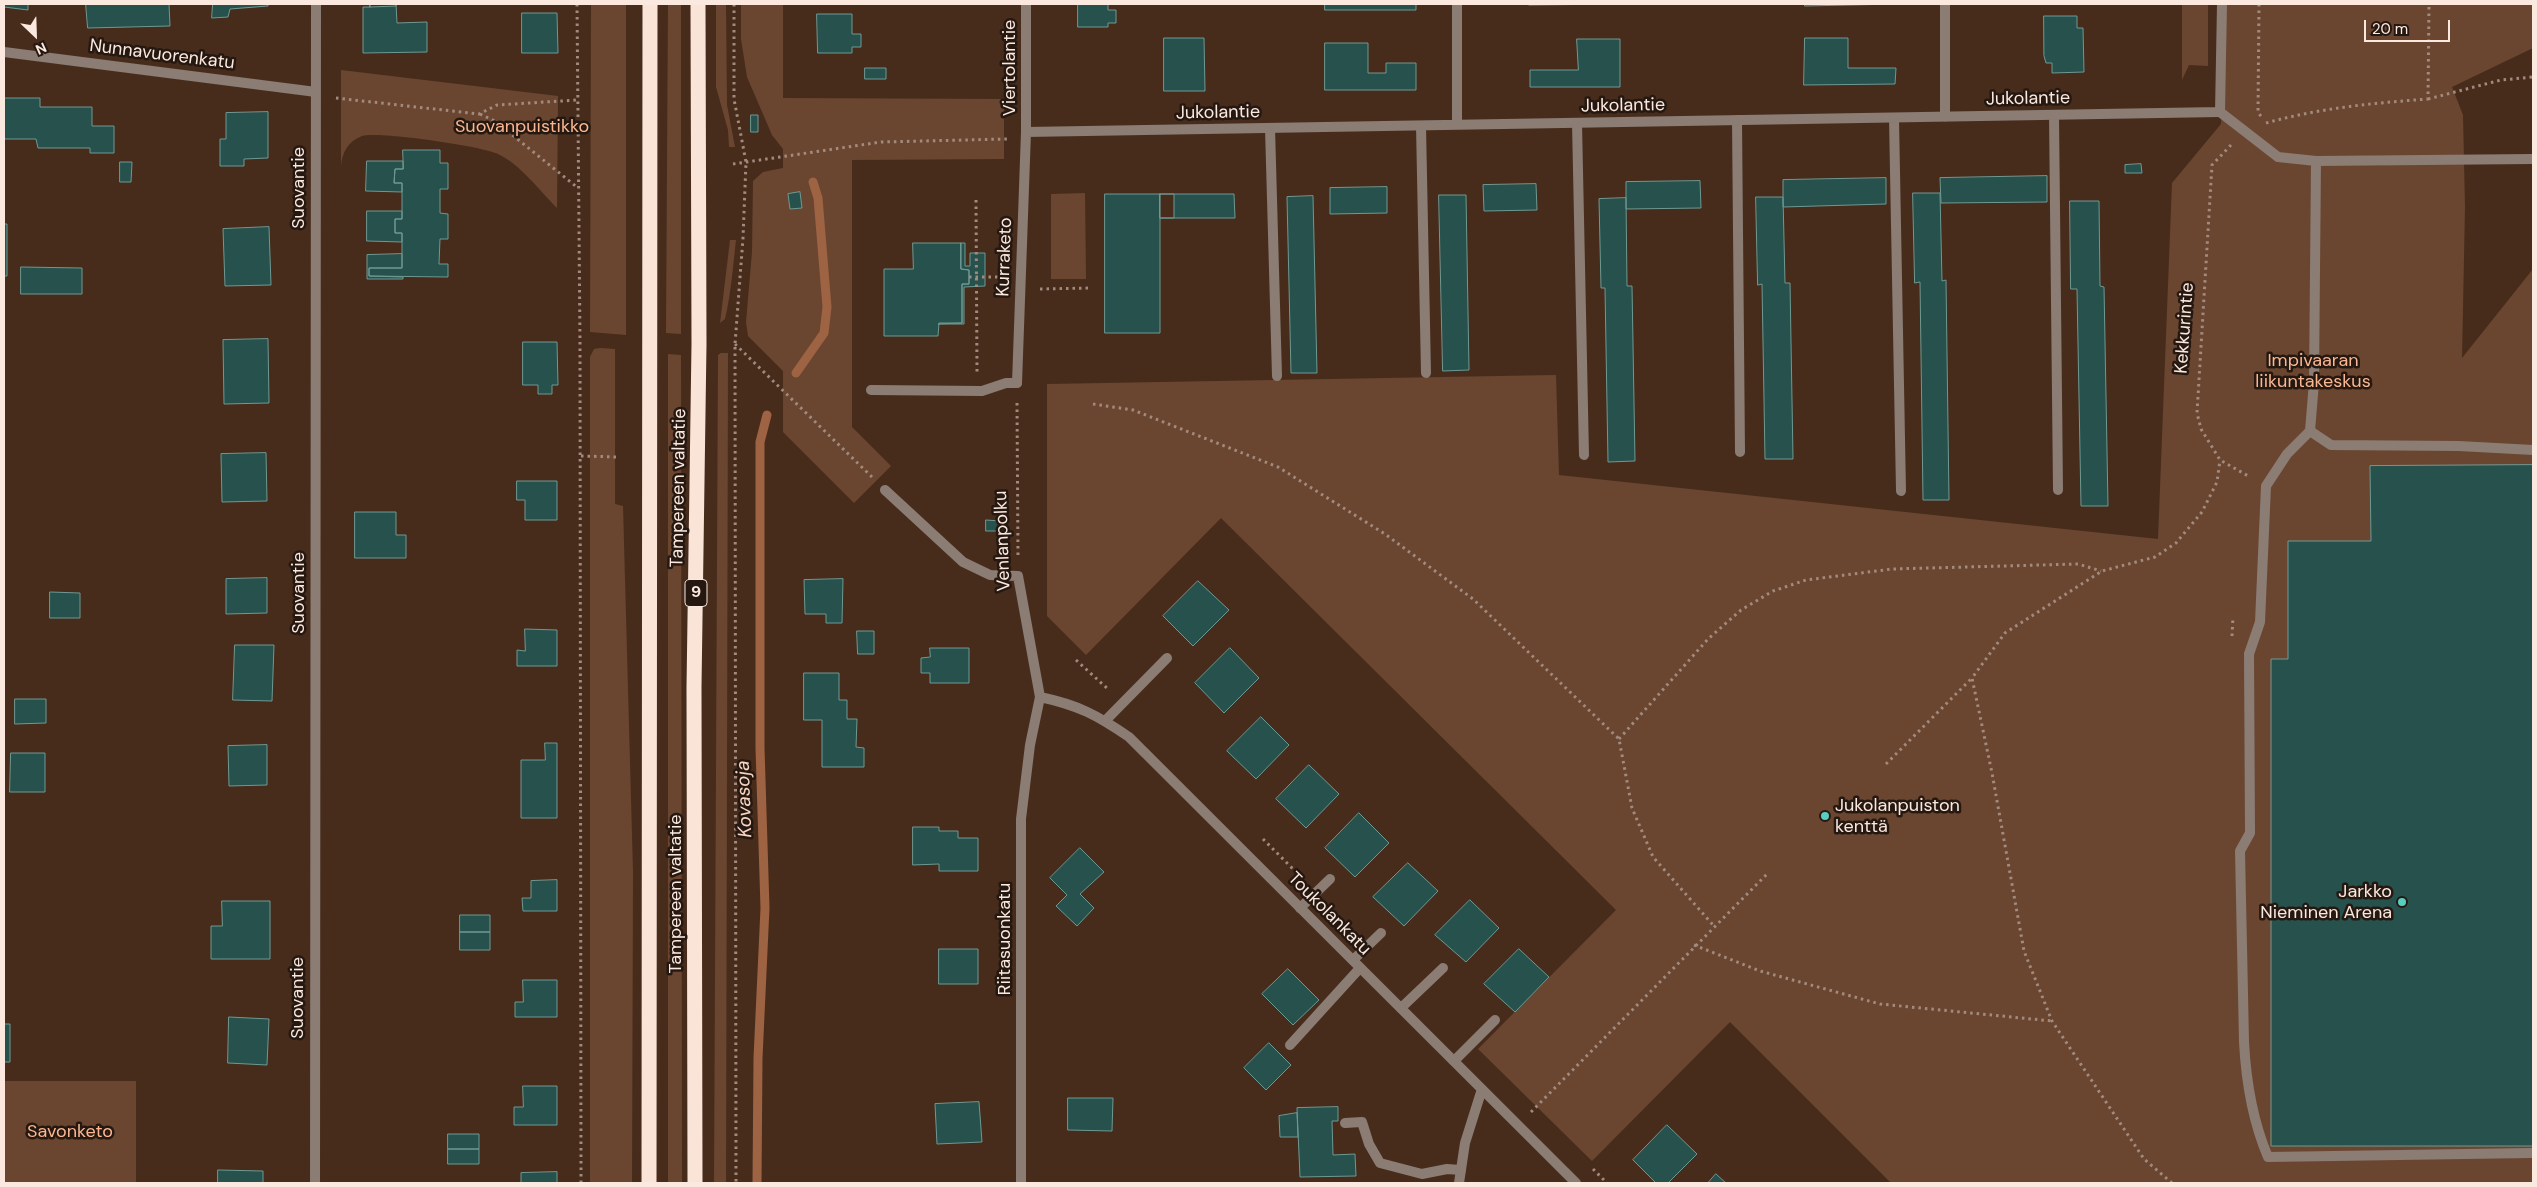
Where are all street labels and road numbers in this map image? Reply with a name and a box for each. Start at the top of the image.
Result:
street label: Viertolantie [999,20,1021,116]
street label: Nunnavuorenkatu [88,35,236,75]
street label: Jukolantie [1986,87,2070,111]
street label: Jukolantie [1581,94,1665,118]
street label: Jukolantie [1176,101,1260,125]
street label: Suovantie [288,147,310,229]
street label: Kurraketo [993,217,1017,297]
street label: Kekkurintie [2171,282,2199,374]
street label: Tampereen valtatie [667,408,691,568]
street label: Venlanpolku [990,490,1016,592]
street label: Suovantie [288,552,310,634]
road number: 9 [685,580,707,606]
street label: Tampereen valtatie [665,814,687,974]
street label: Toukolankatu [1283,868,1375,960]
street label: Riitasuonkatu [994,883,1016,995]
street label: Suovantie [287,957,309,1039]

